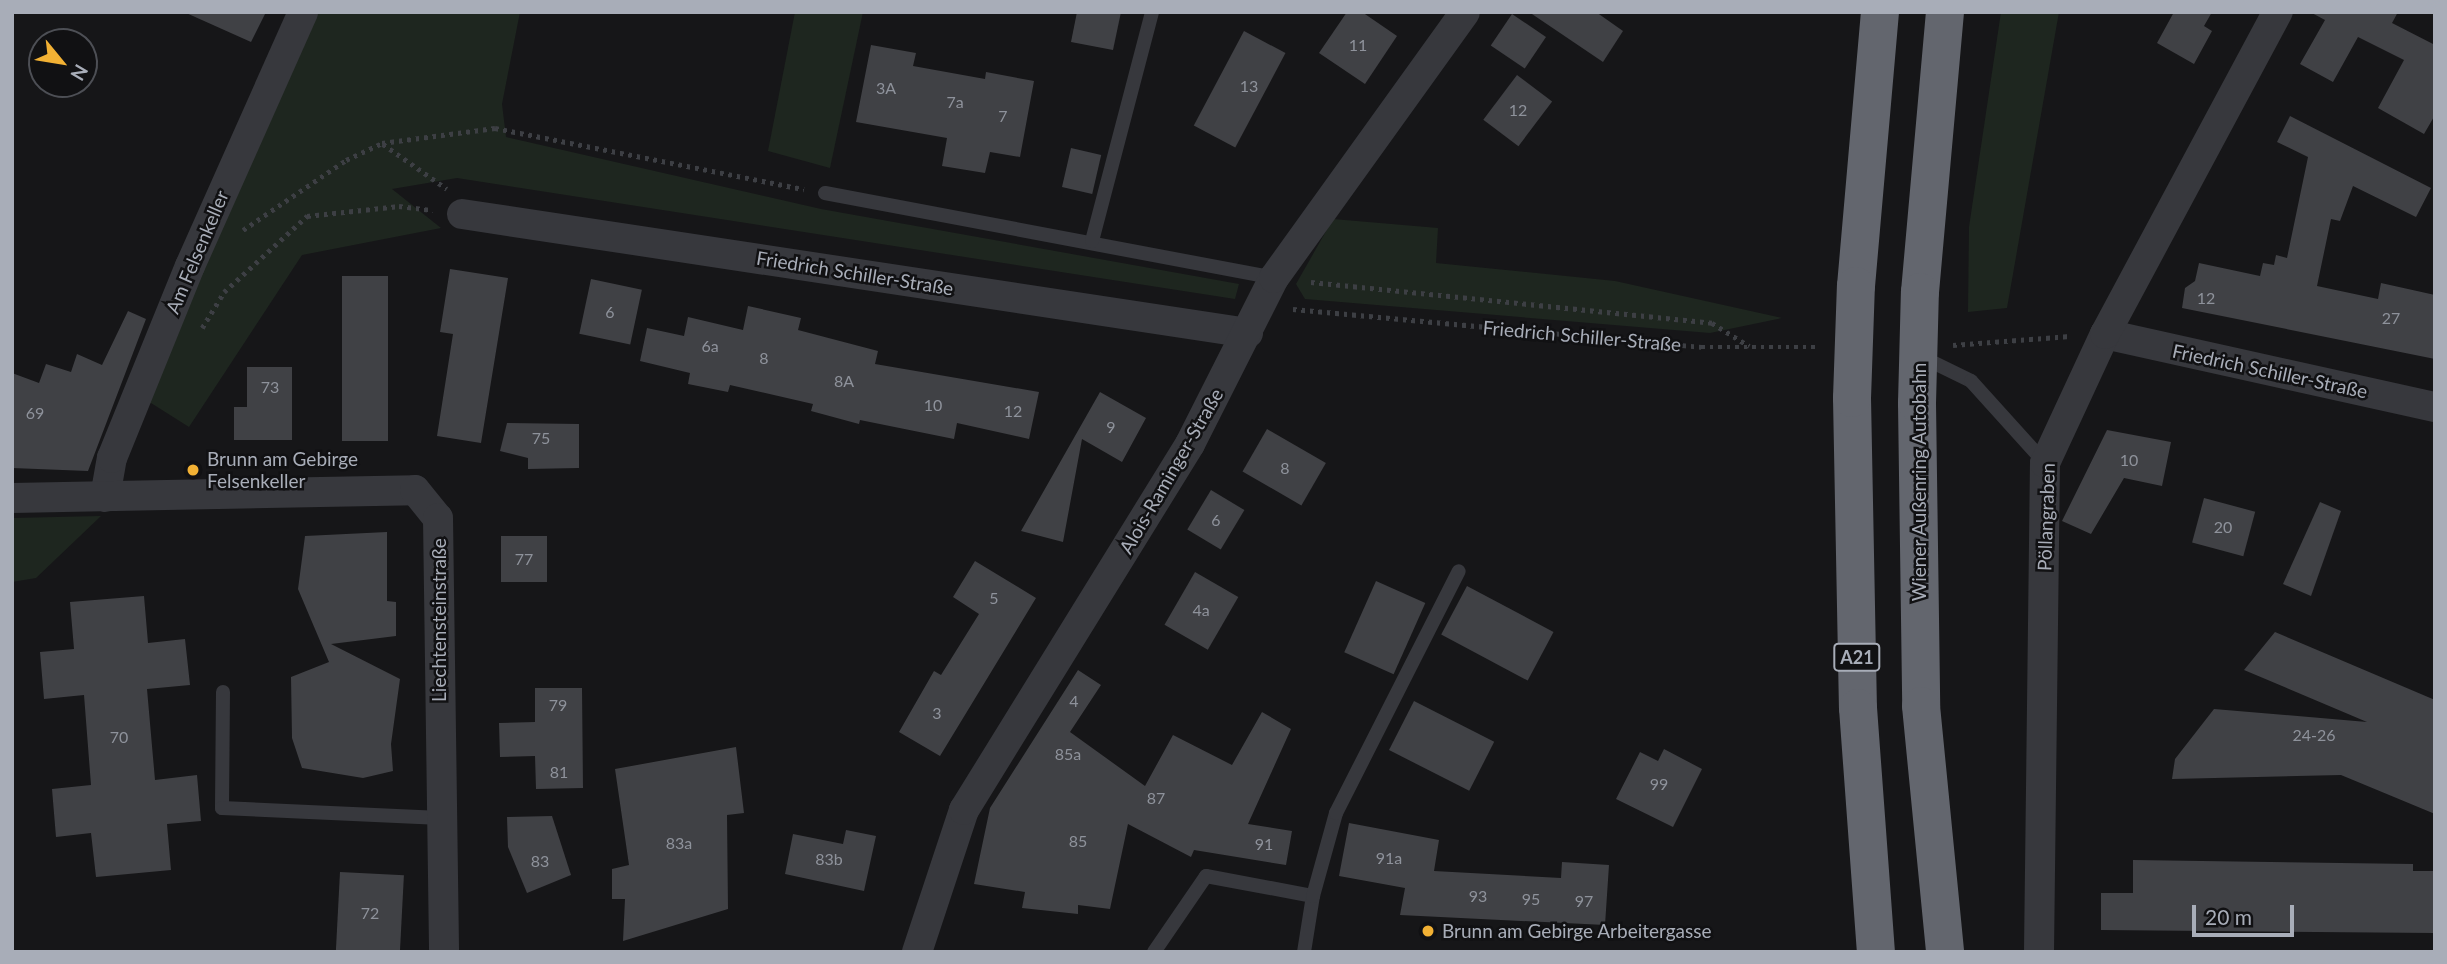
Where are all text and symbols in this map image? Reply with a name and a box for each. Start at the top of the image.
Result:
north arrow [28,28,98,98]
house number: 11 [1349,35,1367,55]
text: N [66,61,94,85]
house number: 13 [1240,76,1258,96]
house number: 3A [876,78,896,98]
house number: 7a [946,92,964,112]
house number: 12 [1509,100,1527,120]
house number: 7 [998,106,1008,126]
street label: Am Felsenkeller [161,187,233,317]
street label: Friedrich Schiller-Straße [755,246,955,300]
house number: 12 [2197,288,2215,308]
house number: 6 [605,302,615,322]
house number: 27 [2382,308,2400,328]
street label: Friedrich Schiller-Straße [1482,316,1682,356]
house number: 6a [701,336,719,356]
street label: Friedrich Schiller-Straße [2170,339,2370,403]
house number: 8 [759,348,769,368]
street label: Wiener Außenring Autobahn [1908,362,1930,602]
house number: 8A [834,371,854,391]
house number: 73 [261,377,279,397]
street label: Alois-Raminger-Straße [1114,384,1228,558]
house number: 10 [924,395,942,415]
house number: 12 [1004,401,1022,421]
house number: 69 [26,403,44,423]
house number: 9 [1106,417,1116,437]
house number: 75 [532,428,550,448]
place label: Brunn am Gebirge Felsenkeller [207,448,358,492]
house number: 10 [2120,450,2138,470]
house number: 8 [1280,458,1290,478]
marker: Brunn am Gebirge Felsenkeller [185,462,201,478]
street label: Pöllangraben [2033,463,2059,571]
house number: 6 [1211,510,1221,530]
house number: 20 [2214,517,2232,537]
street label: Liechtensteinstraße [428,538,450,702]
house number: 77 [515,549,533,569]
house number: 5 [989,588,999,608]
house number: 4a [1192,600,1210,620]
road number: A21 [1832,642,1882,672]
house number: 4 [1069,691,1079,711]
house number: 79 [549,695,567,715]
house number: 3 [932,703,942,723]
house number: 24-26 [2292,725,2336,745]
house number: 70 [110,727,128,747]
house number: 85a [1055,744,1081,764]
house number: 81 [550,762,568,782]
house number: 99 [1650,774,1668,794]
house number: 87 [1147,788,1165,808]
house number: 85 [1069,831,1087,851]
house number: 83a [666,833,692,853]
house number: 91 [1255,834,1273,854]
house number: 91a [1376,848,1402,868]
house number: 83b [815,849,843,869]
house number: 83 [531,851,549,871]
house number: 93 [1469,886,1487,906]
house number: 95 [1522,889,1540,909]
scale bar [2195,890,2296,934]
house number: 97 [1575,891,1593,911]
house number: 72 [361,903,379,923]
text: 20 m [2205,904,2252,929]
place label: Brunn am Gebirge Arbeitergasse [1442,920,1712,942]
marker: Brunn am Gebirge Arbeitergasse [1420,923,1436,939]

